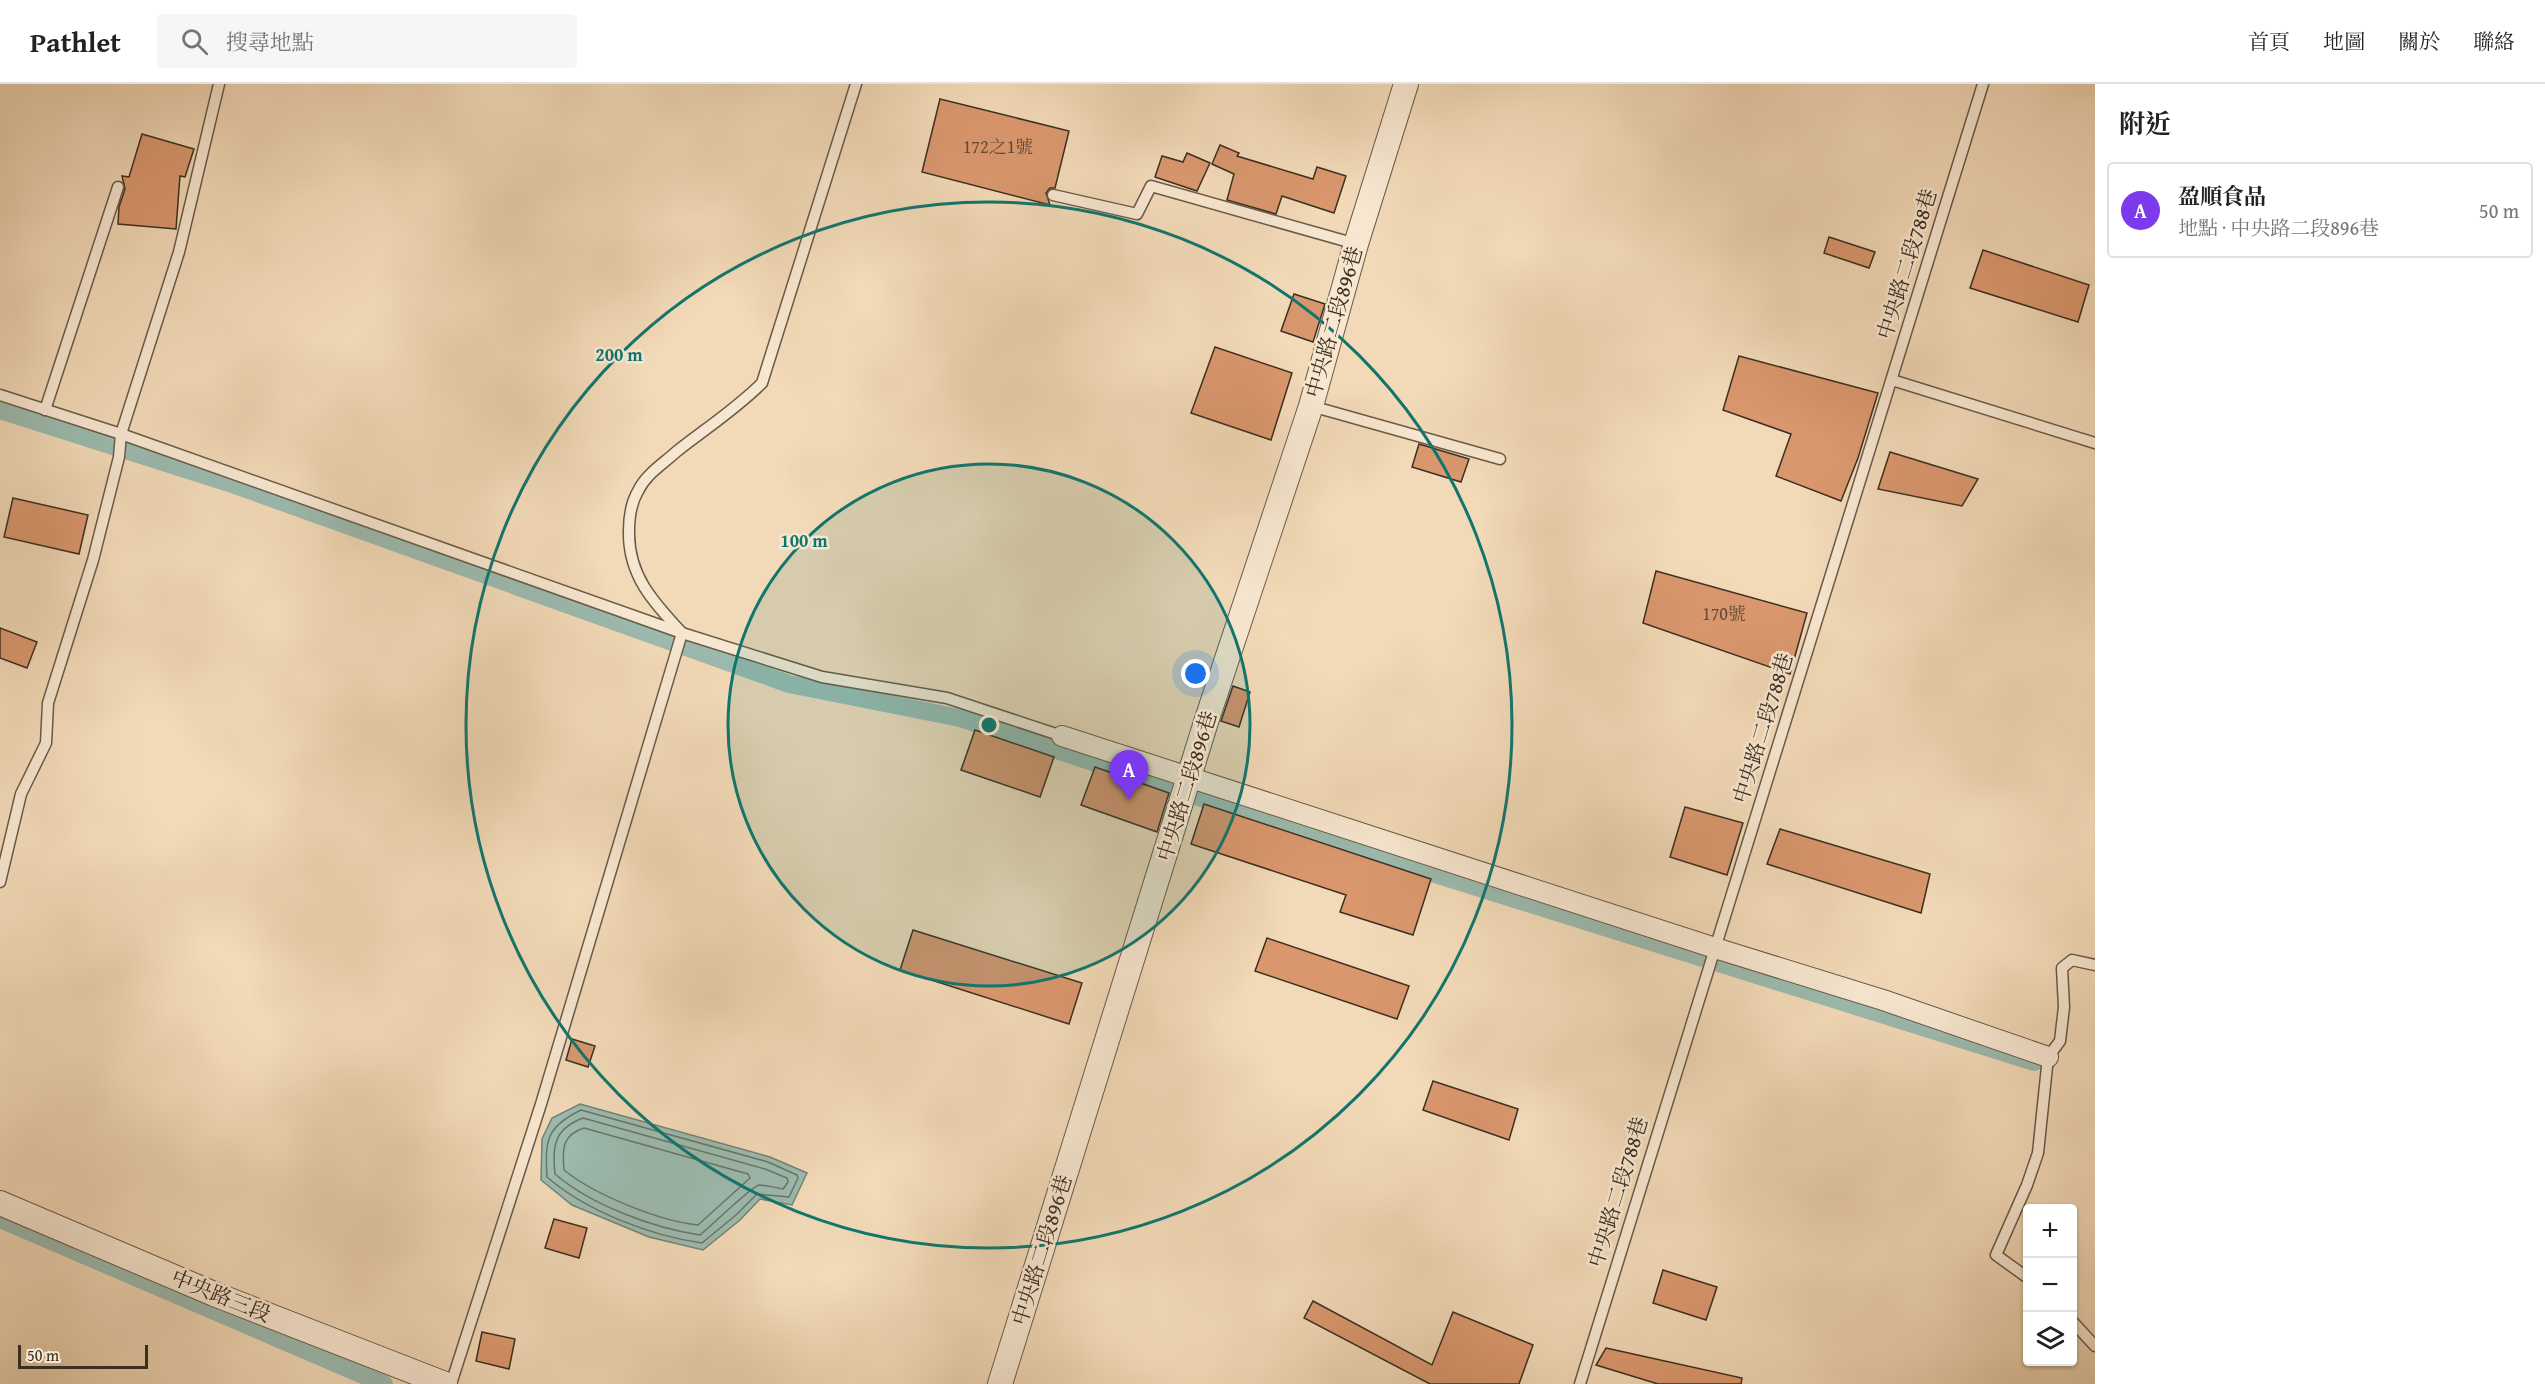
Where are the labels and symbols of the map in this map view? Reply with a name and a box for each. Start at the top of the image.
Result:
house number: 172之1號 [963,133,1033,160]
street label: 中央路二段788巷 [1869,185,1944,343]
street label: 中央路二段896巷 [1297,242,1370,401]
text: 200 m [595,341,643,368]
text: 100 m [780,527,828,554]
house number: 170號 [1702,600,1746,627]
street label: 中央路二段788巷 [1725,649,1800,807]
your location [1181,659,1210,688]
street label: 中央路二段896巷 [1149,707,1224,865]
centre of rings [979,715,999,735]
pin: A [1110,750,1148,800]
street label: 中央路二段788巷 [1580,1113,1655,1271]
street label: 中央路二段896巷 [1004,1171,1079,1329]
street label: 中央路三段 [167,1261,276,1330]
scale bar [18,1342,148,1370]

